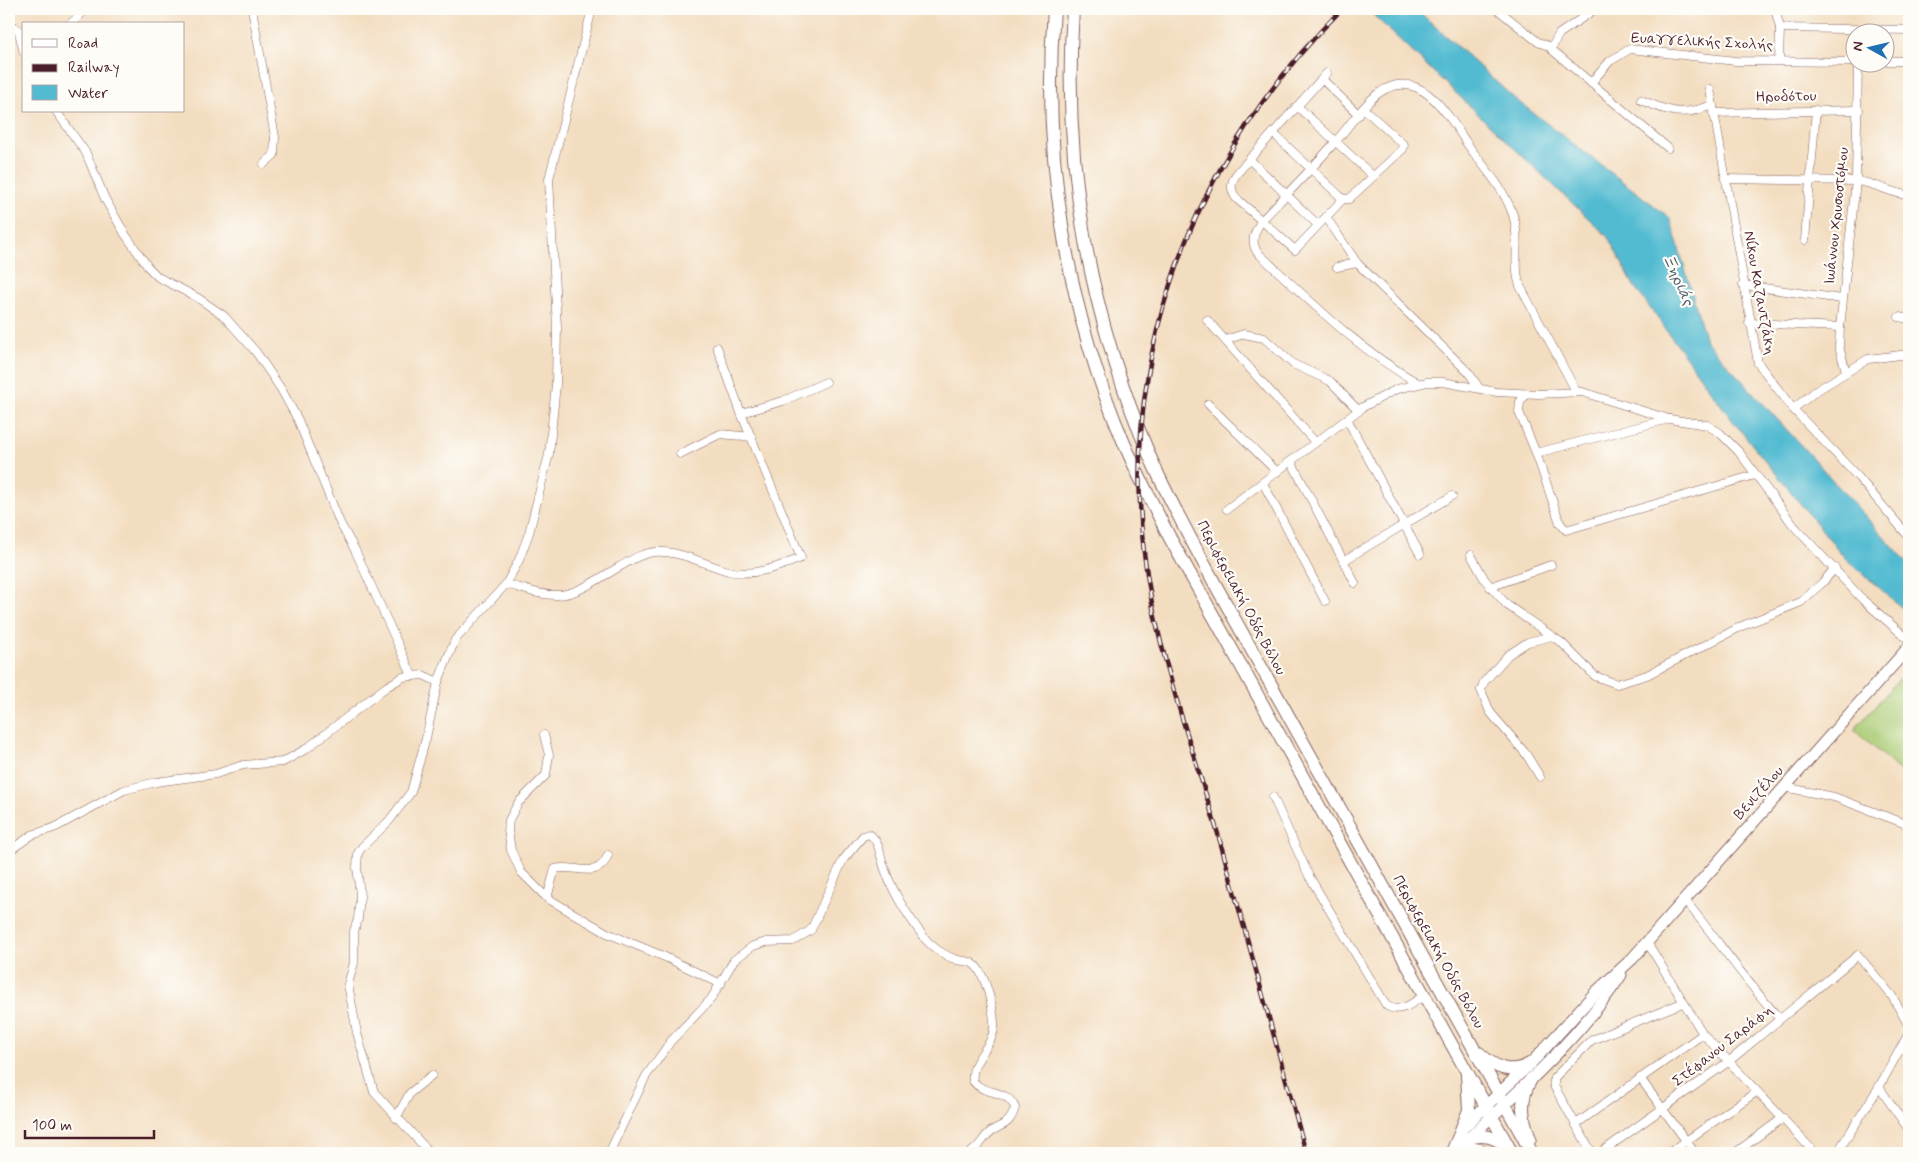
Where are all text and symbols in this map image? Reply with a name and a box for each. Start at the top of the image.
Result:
legend [22,22,185,112]
north arrow [1846,22,1896,72]
street label: Ευαγγελικής Σχολής [1630,28,1774,56]
text: Road [68,34,98,54]
text: N [1849,40,1868,52]
text: Railway [68,58,120,78]
text: Water [68,84,108,104]
street label: Ηροδότου [1755,86,1817,108]
street label: Ιωάννου Χρυσοστόμου [1820,146,1854,286]
street label: Νίκου Καζαντζάκη [1738,229,1780,357]
water label: Ξηριάς [1657,251,1699,310]
street label: Περιφερειακή Οδός Βόλου [1192,517,1290,679]
street label: Βενιζέλου [1730,762,1789,824]
street label: Περιφερειακή Οδός Βόλου [1387,872,1489,1032]
street label: Στέφανου Σαράφη [1669,1000,1778,1092]
scale bar [25,1107,154,1139]
text: 100 m [32,1116,72,1136]

